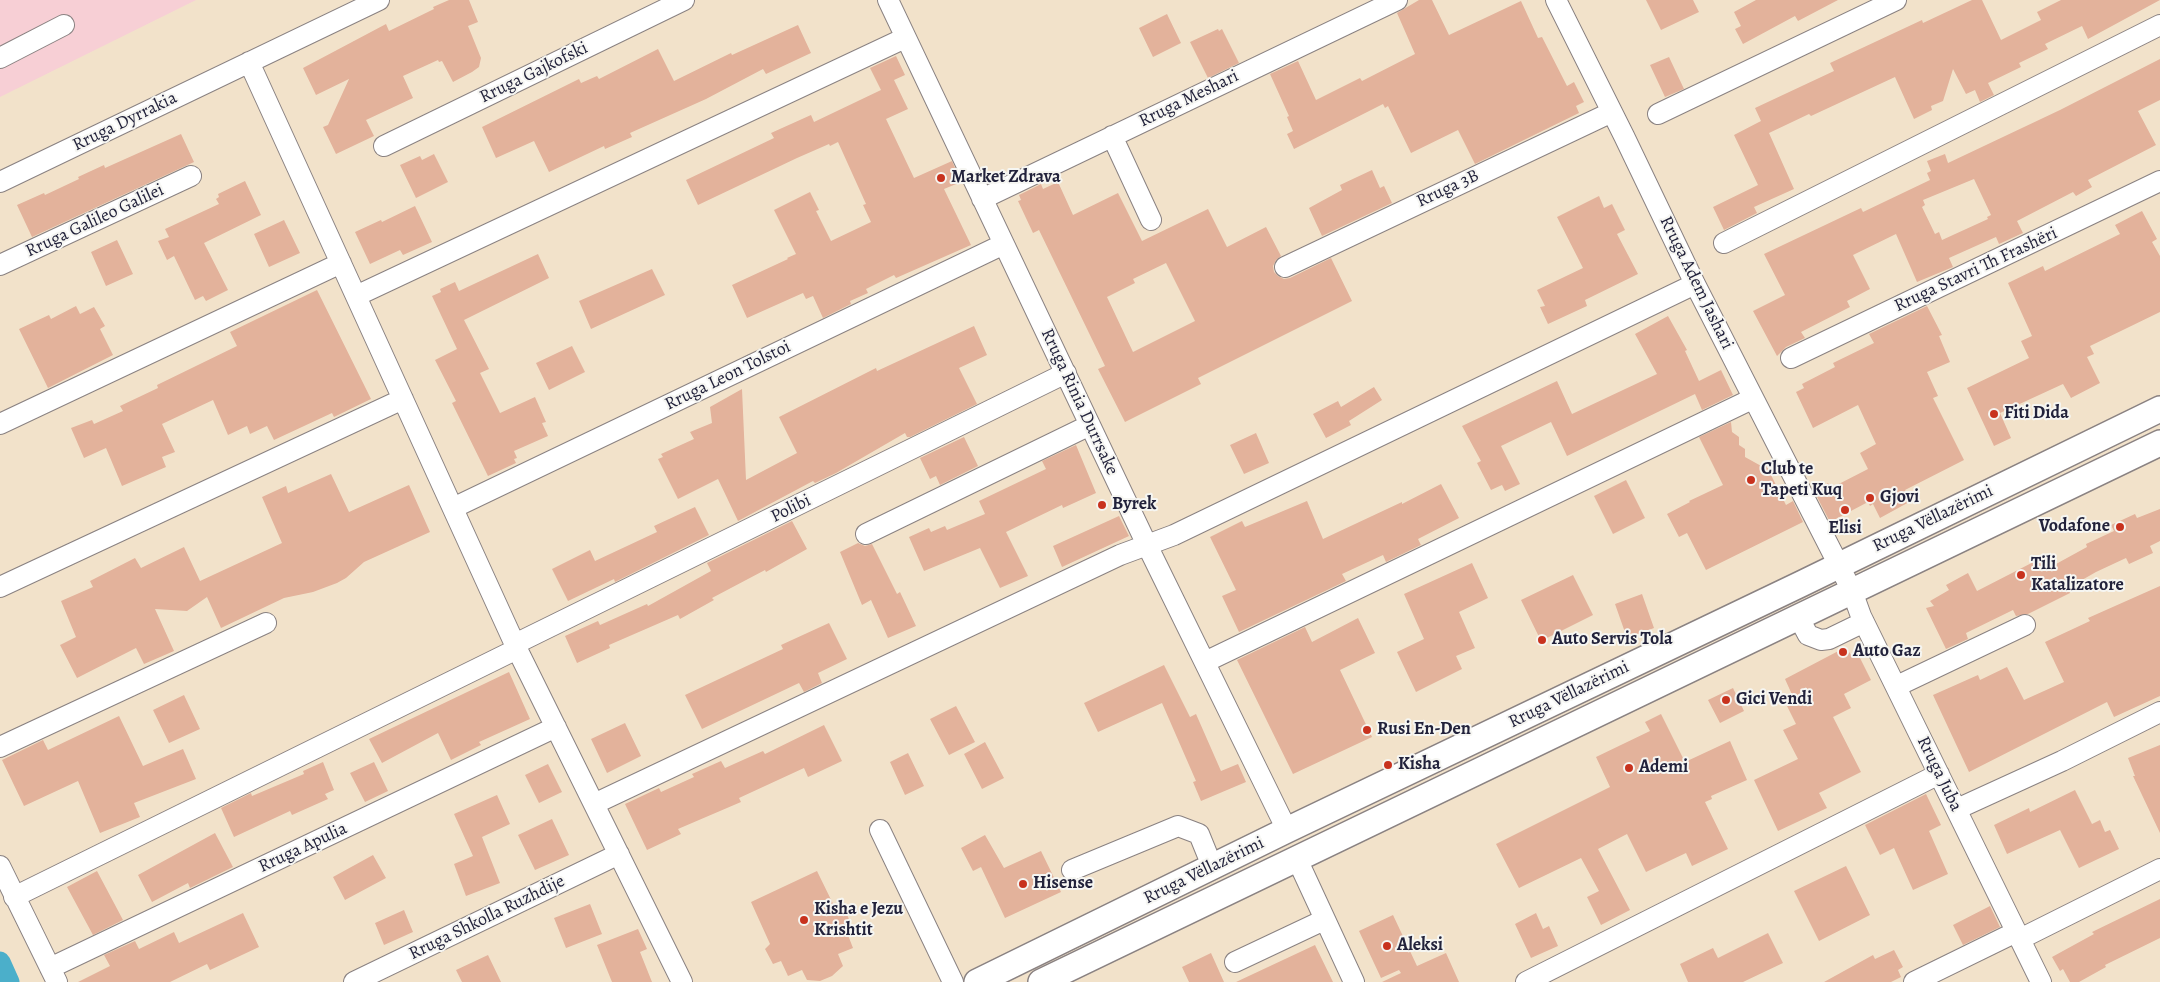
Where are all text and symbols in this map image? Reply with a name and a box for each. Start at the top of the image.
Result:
street label: Rruga Gajkofski [476,38,592,108]
street label: Rruga Meshari [1136,66,1242,132]
street label: Rruga Dyrrakia [69,87,181,157]
street label: Rruga 3B [1413,165,1483,213]
place label: Market Zdrava [951,167,1061,189]
marker: Market Zdrava [935,172,947,184]
street label: Rruga Galileo Galilei [22,180,168,262]
street label: Rruga Adem Jashari [1654,213,1738,353]
street label: Rruga Stavri Th Frashëri [1891,223,2061,317]
street label: Rruga Rinia Durrsake [1036,325,1122,479]
street label: Rruga Leon Tolstoi [662,336,794,416]
place label: Fiti Dida [2004,403,2069,425]
marker: Fiti Dida [1988,408,2000,420]
place label: Club te Tapeti Kuq [1761,459,1842,502]
marker: Club te Tapeti Kuq [1745,474,1757,486]
street label: Rruga Vëllazërimi [1869,480,1997,558]
place label: Gjovi [1880,487,1919,509]
street label: Polibi [767,490,815,528]
marker: Gjovi [1864,492,1876,504]
place label: Byrek [1112,494,1156,516]
marker: Byrek [1096,499,1108,511]
marker: Elisi [1839,504,1851,516]
place label: Vodafone [2039,516,2110,538]
place label: Elisi [1828,518,1862,540]
marker: Vodafone [2114,521,2126,533]
place label: Tili Katalizatore [2031,554,2124,596]
marker: Tili Katalizatore [2015,569,2027,581]
place label: Auto Servis Tola [1552,629,1673,651]
marker: Auto Servis Tola [1536,634,1548,646]
place label: Auto Gaz [1853,641,1921,663]
marker: Auto Gaz [1837,646,1849,658]
street label: Rruga Vëllazërimi [1505,656,1633,734]
place label: Gici Vendi [1736,689,1812,711]
marker: Gici Vendi [1720,694,1732,706]
place label: Rusi En-Den [1377,719,1471,741]
marker: Rusi En-Den [1361,724,1373,736]
street label: Rruga Juba [1912,733,1966,815]
place label: Kisha [1398,754,1441,776]
place label: Ademi [1639,757,1688,779]
marker: Kisha [1382,759,1394,771]
marker: Ademi [1623,762,1635,774]
street label: Rruga Apulia [255,818,351,878]
street label: Rruga Vëllazërimi [1140,832,1268,910]
street label: Rruga Shkolla Ruzhdije [405,871,569,965]
place label: Hisense [1033,873,1093,895]
marker: Hisense [1017,878,1029,890]
place label: Kisha e Jezu Krishtit [814,899,903,942]
marker: Kisha e Jezu Krishtit [798,914,810,926]
place label: Aleksi [1397,935,1443,957]
marker: Aleksi [1381,940,1393,952]

